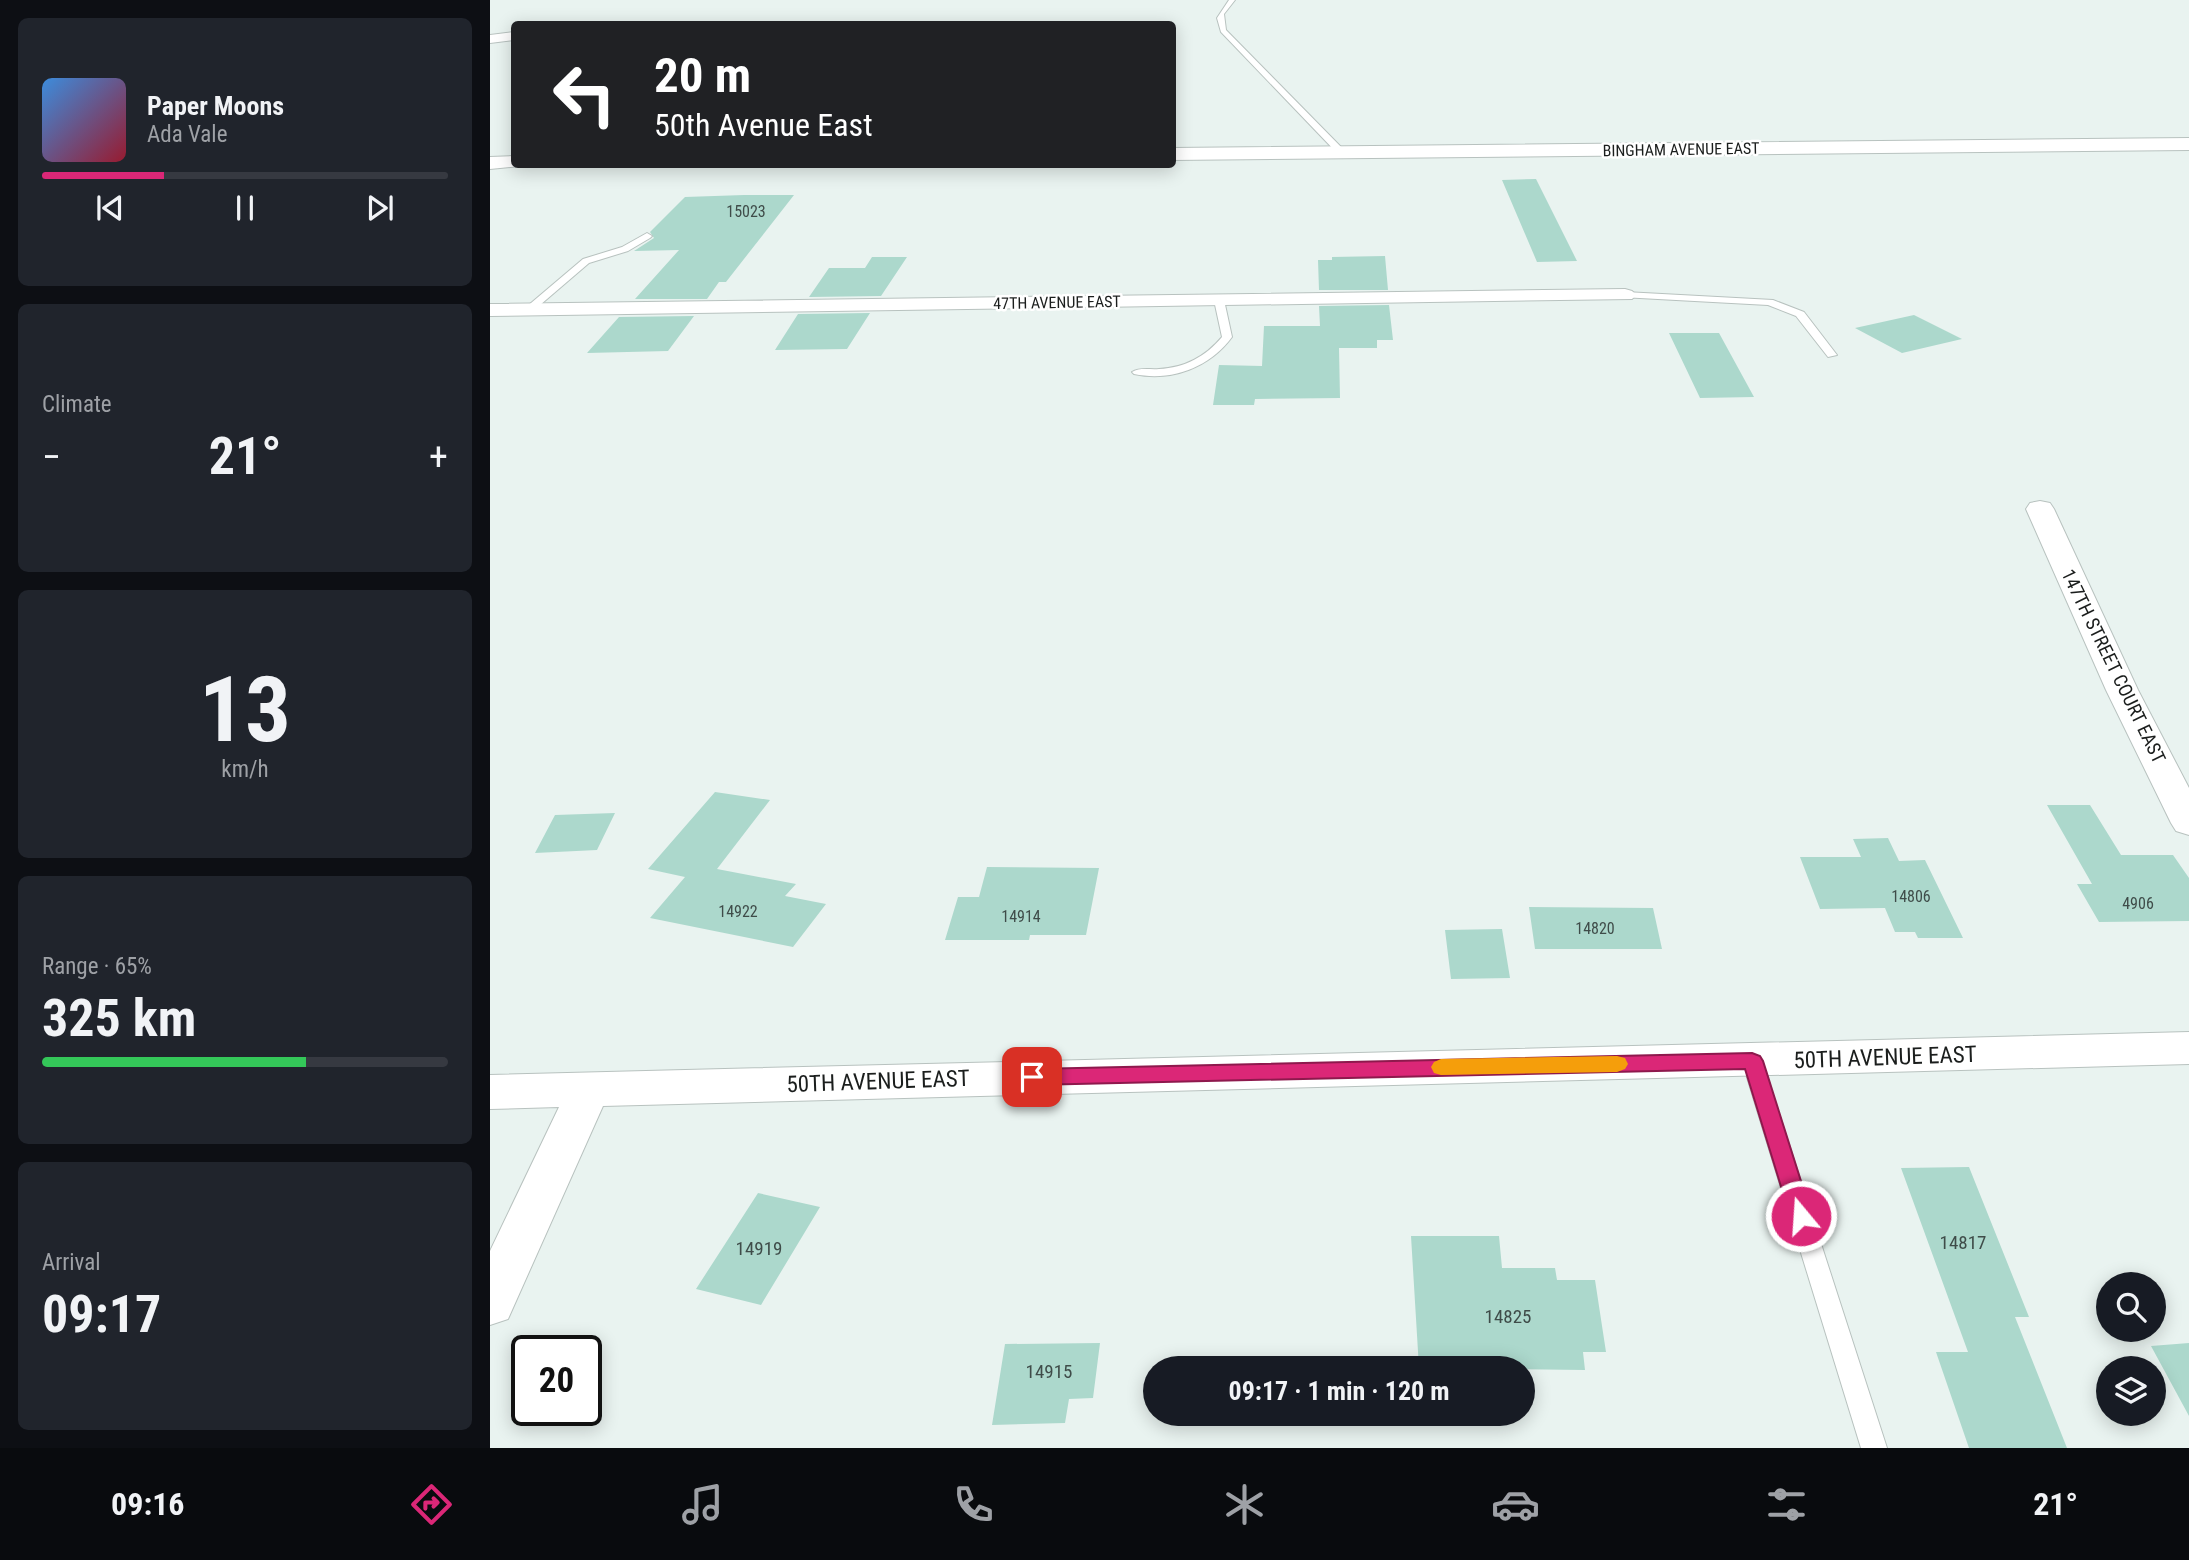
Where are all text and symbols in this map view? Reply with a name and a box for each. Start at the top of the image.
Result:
text: 20 m [654,47,751,104]
icon: left [539,49,630,140]
text: Paper Moons [147,91,284,121]
text: 50th Avenue East [654,106,873,144]
text: Ada Vale [147,121,227,148]
street label: BINGHAM AVENUE EAST [1602,139,1760,160]
icon: previous [91,189,129,227]
icon: pause [226,189,264,227]
icon: next [361,189,399,227]
house number: 15023 [726,202,766,221]
street label: 47TH AVENUE EAST [993,292,1121,313]
text: Climate [42,391,112,418]
text: 21° [209,426,281,487]
text: − [42,435,61,479]
text: + [429,435,448,479]
street label: 147TH STREET COURT EAST [2056,565,2171,767]
text: 13 [199,657,291,763]
text: km/h [221,756,269,783]
house number: 14806 [1891,887,1931,906]
house number: 4906 [2122,894,2154,913]
house number: 14922 [718,902,758,921]
house number: 14914 [1001,907,1041,926]
house number: 14820 [1575,919,1615,938]
text: Range · 65% [42,953,152,980]
text: 325 km [42,988,196,1049]
street label: 50TH AVENUE EAST [1793,1041,1977,1074]
pin [1002,1047,1062,1107]
icon: arrive [1013,1058,1051,1096]
street label: 50TH AVENUE EAST [786,1065,970,1098]
position arrow [1764,1179,1838,1253]
house number: 14817 [1940,1231,1986,1254]
house number: 14919 [736,1237,782,1260]
text: Arrival [42,1249,101,1276]
map controls [2096,1272,2166,1426]
button: search [2096,1272,2166,1342]
text: 09:17 [42,1284,161,1345]
house number: 14825 [1485,1305,1531,1328]
speed limit sign: 20 [511,1335,602,1426]
button: layers [2096,1356,2166,1426]
house number: 14915 [1026,1360,1072,1383]
text: 09:17 · 1 min · 120 m [1229,1376,1449,1406]
icon: directions [407,1480,456,1529]
icon: music [678,1480,727,1529]
icon: phone [949,1480,998,1529]
icon: climate [1220,1480,1269,1529]
icon: car [1491,1480,1540,1529]
icon: filters [1762,1480,1811,1529]
text: 09:16 [111,1485,184,1523]
text: 21° [2033,1485,2078,1523]

